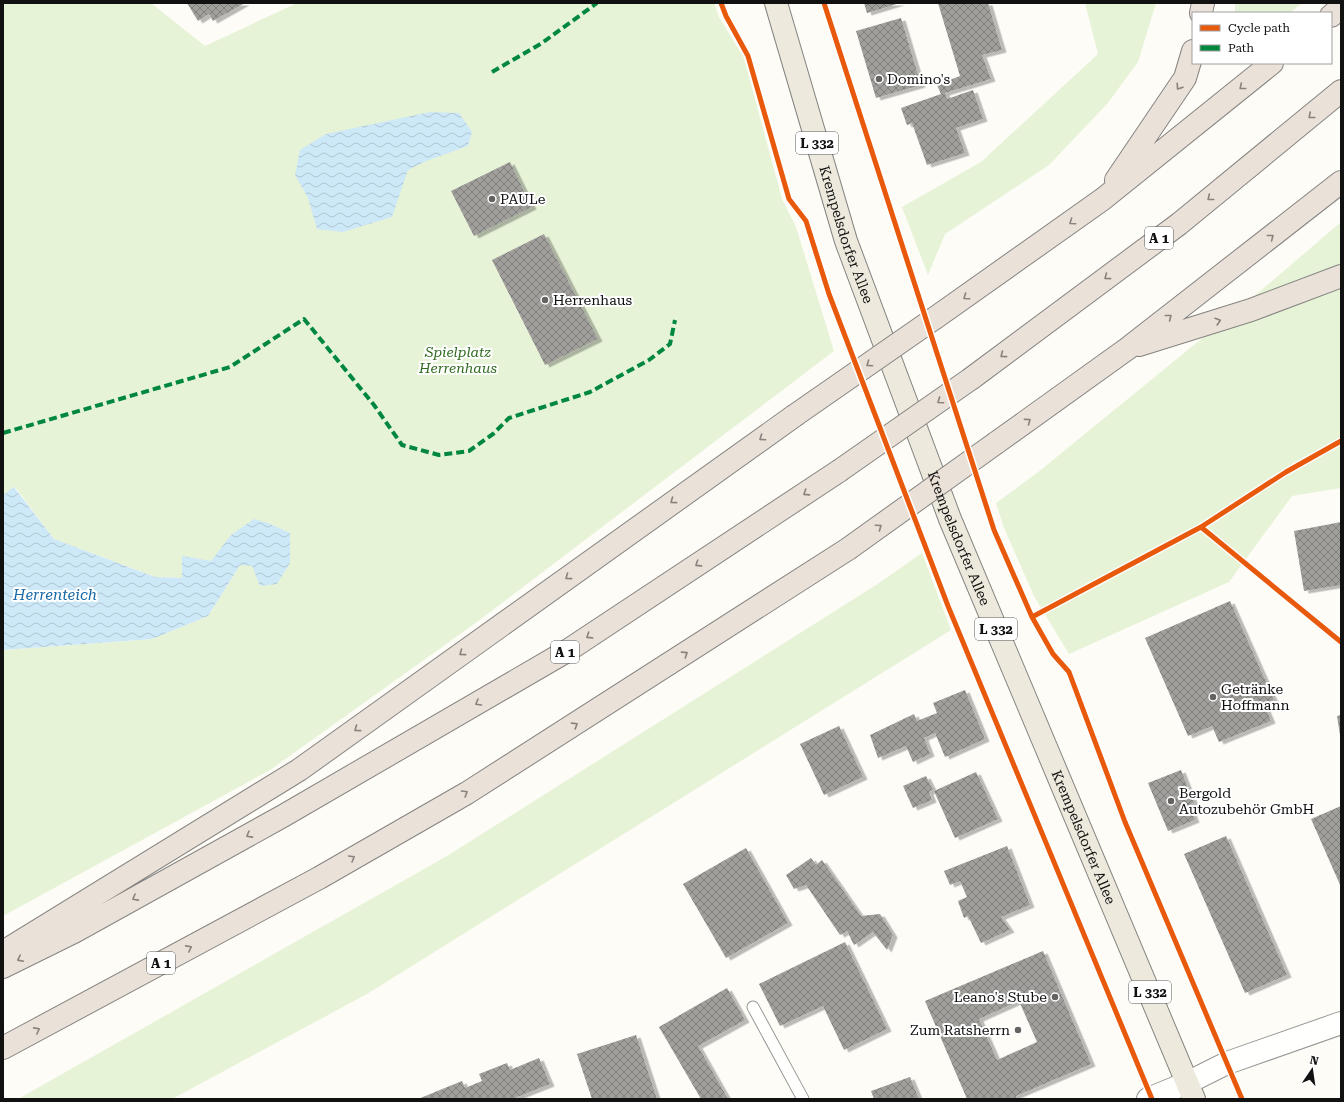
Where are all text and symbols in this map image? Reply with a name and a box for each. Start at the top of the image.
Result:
legend [1192,12,1332,64]
text: Cycle path [1228,21,1290,35]
text: Path [1228,41,1254,55]
place label: Domino's [887,71,950,87]
marker: Domino's [874,74,884,84]
one-way arrow [1177,83,1184,90]
one-way arrow [1239,83,1246,90]
one-way arrow [1309,112,1316,119]
road number: L 332 [796,132,838,154]
street label: Krempelsdorfer Allee [816,164,877,306]
place label: PAULe [500,191,546,207]
marker: PAULe [487,194,497,204]
one-way arrow [1208,194,1215,201]
one-way arrow [1069,217,1076,224]
road number: A 1 [1145,227,1173,249]
one-way arrow [1267,234,1274,241]
one-way arrow [1104,273,1111,280]
place label: Herrenhaus [553,292,632,308]
one-way arrow [963,292,970,299]
marker: Herrenhaus [540,295,550,305]
one-way arrow [1164,314,1171,321]
one-way arrow [1214,317,1221,326]
park label: Spielplatz Herrenhaus [418,344,497,376]
one-way arrow [1000,350,1007,358]
one-way arrow [866,359,873,366]
one-way arrow [937,396,944,404]
one-way arrow [1024,418,1031,426]
one-way arrow [759,433,766,441]
street label: Krempelsdorfer Allee [925,469,994,608]
one-way arrow [803,488,810,496]
one-way arrow [671,496,678,503]
one-way arrow [875,525,882,532]
one-way arrow [695,560,702,567]
one-way arrow [565,572,572,579]
water label: Herrenteich [12,586,97,604]
road number: L 332 [975,618,1017,640]
one-way arrow [586,631,593,639]
road number: A 1 [551,641,579,663]
one-way arrow [460,648,467,655]
one-way arrow [681,652,688,659]
place label: Getränke Hoffmann [1221,681,1290,713]
marker: Getränke Hoffmann [1208,692,1218,702]
one-way arrow [474,698,482,705]
one-way arrow [571,722,578,729]
one-way arrow [354,724,361,732]
street label: Krempelsdorfer Allee [1049,768,1119,907]
place label: Bergold Autozubehör GmbH [1179,785,1314,817]
one-way arrow [461,791,468,798]
marker: Bergold Autozubehör GmbH [1166,796,1176,806]
one-way arrow [246,831,253,838]
one-way arrow [348,856,355,863]
one-way arrow [132,893,139,901]
one-way arrow [185,945,192,953]
road number: A 1 [147,952,175,974]
one-way arrow [17,954,24,962]
road number: L 332 [1129,981,1171,1003]
place label: Leano's Stube [954,989,1047,1005]
marker: Leano's Stube [1050,992,1060,1002]
place label: Zum Ratsherrn [910,1022,1010,1038]
marker: Zum Ratsherrn [1013,1025,1023,1035]
one-way arrow [33,1027,40,1034]
north arrow [1292,1050,1332,1090]
text: N [1309,1053,1320,1068]

